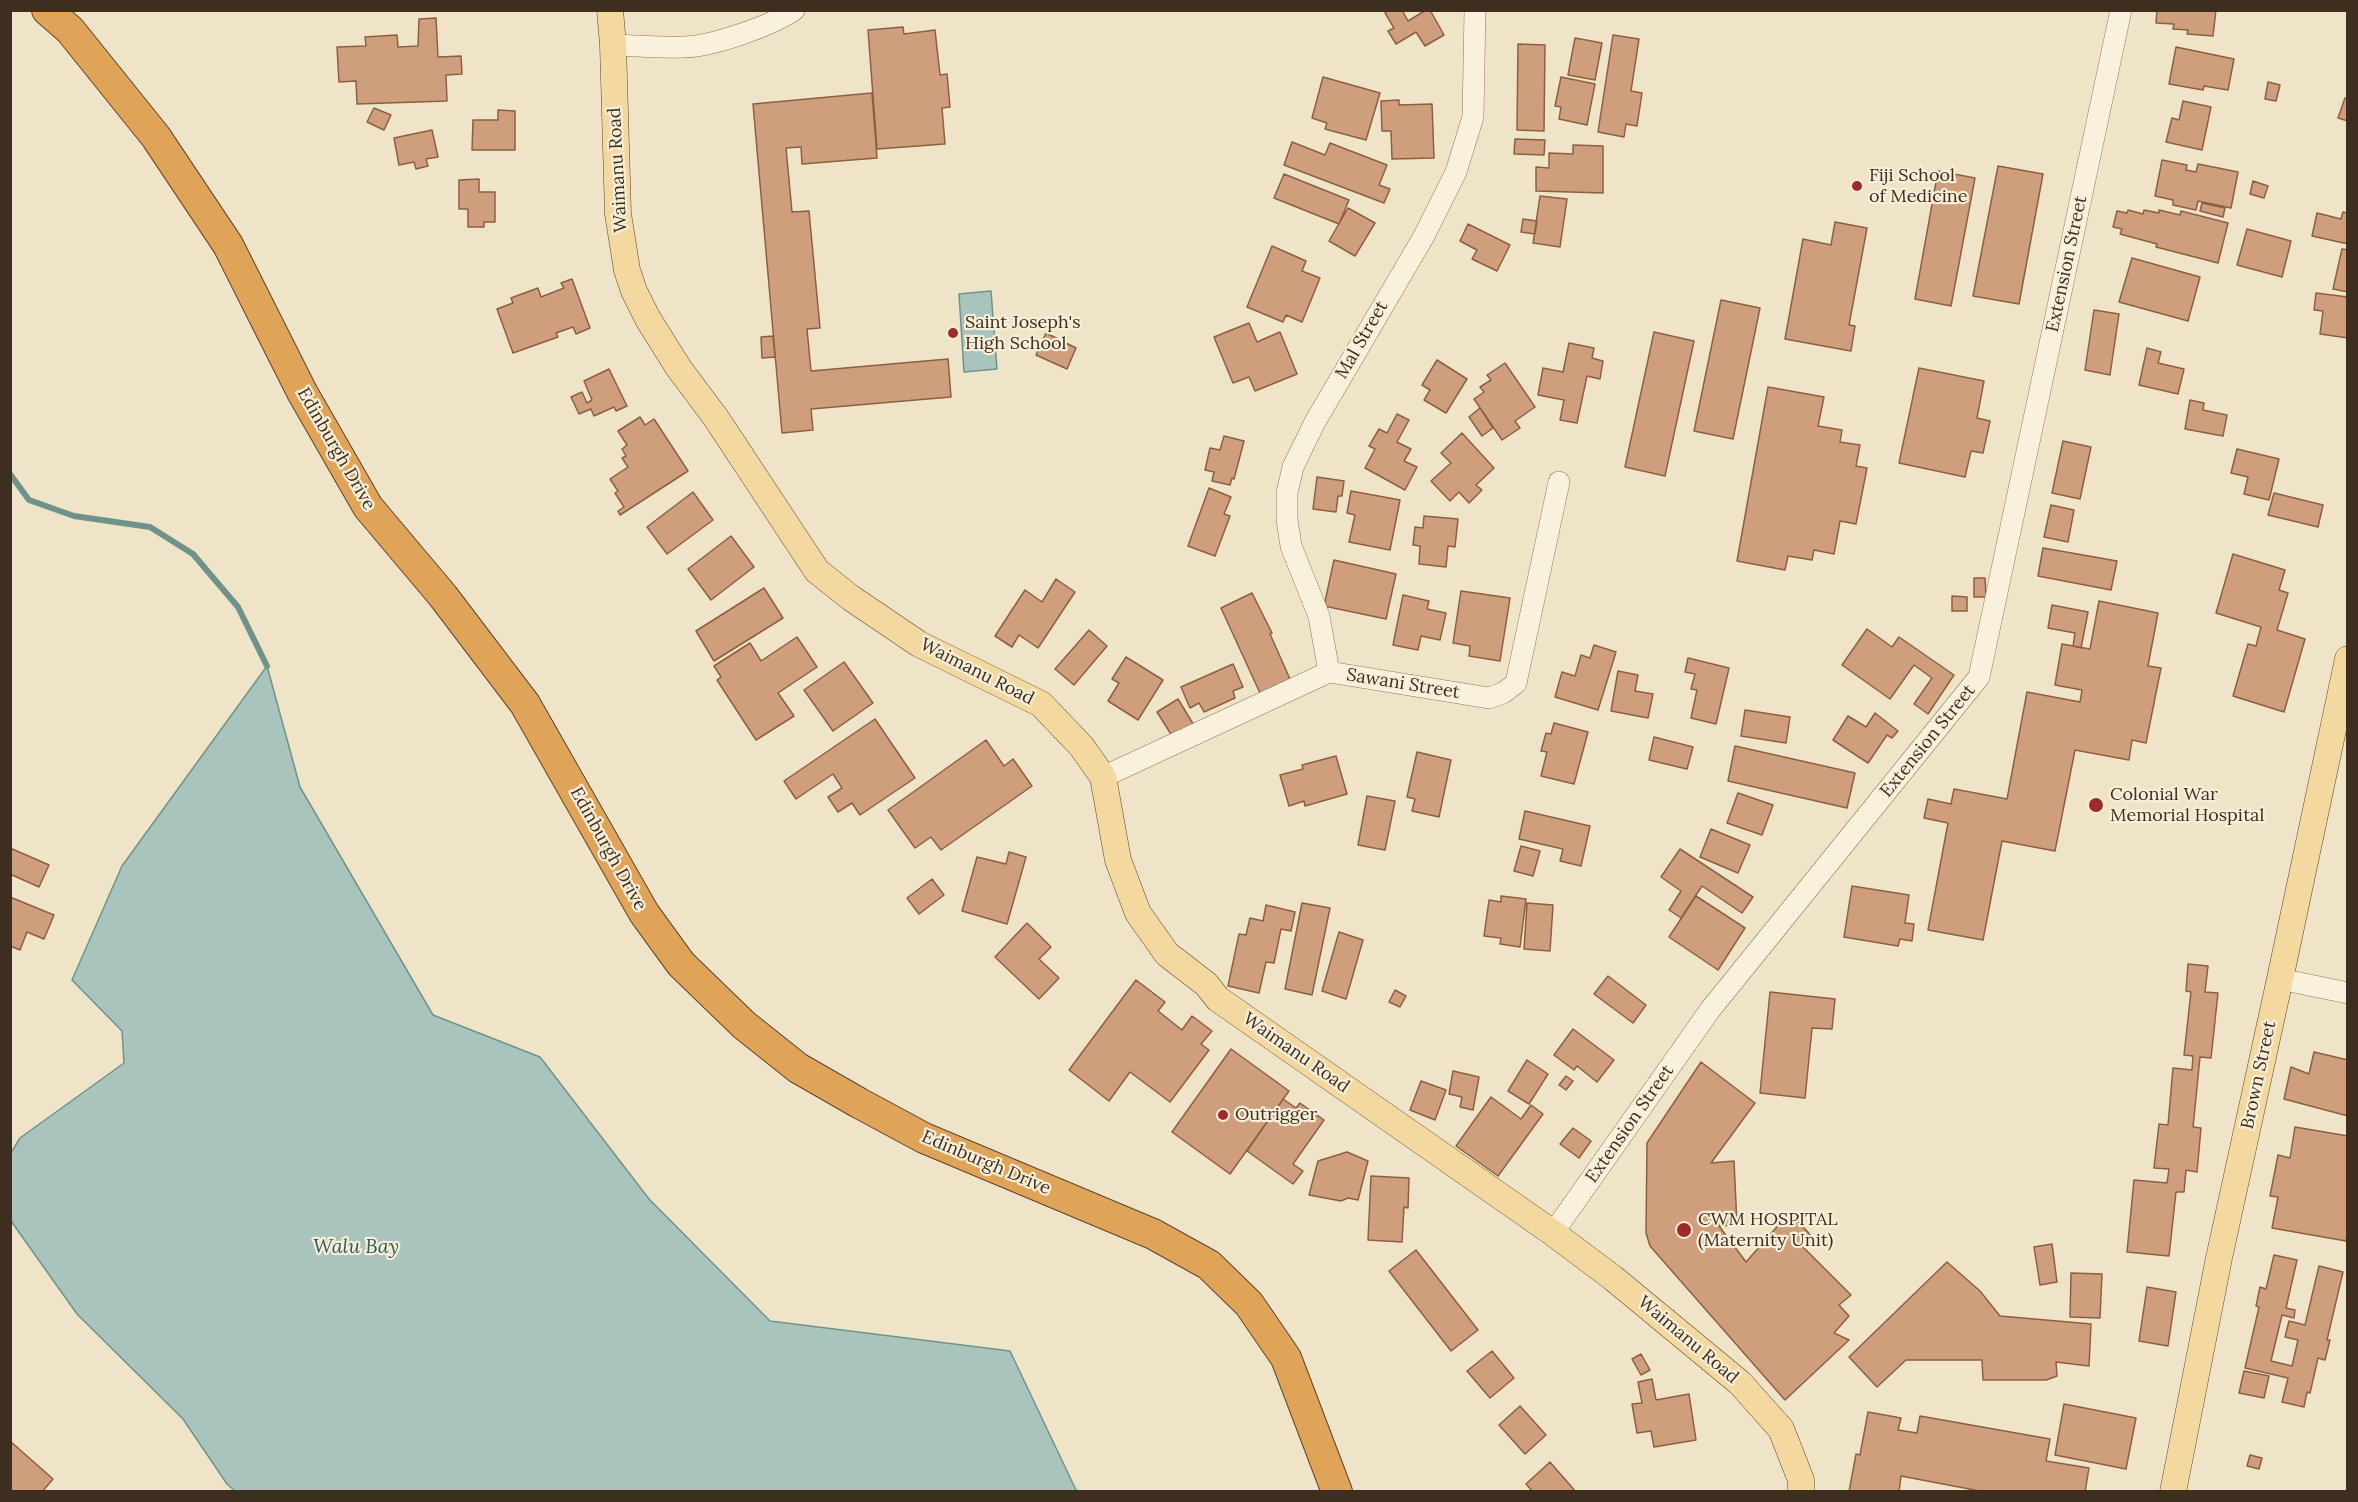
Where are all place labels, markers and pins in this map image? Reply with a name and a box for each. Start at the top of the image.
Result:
place label: Fiji School of Medicine [1869,165,1967,207]
marker: Fiji School of Medicine [1850,179,1864,193]
place label: Saint Joseph's High School [965,312,1081,354]
marker: Saint Joseph's High School [946,326,960,340]
place label: Colonial War Memorial Hospital [2110,784,2264,826]
marker: Colonial War Memorial Hospital [2087,796,2105,814]
place label: Outrigger [1235,1104,1317,1126]
marker: Outrigger [1216,1108,1230,1122]
place label: CWM HOSPITAL (Maternity Unit) [1698,1209,1838,1252]
marker: CWM HOSPITAL (Maternity Unit) [1675,1221,1693,1239]

